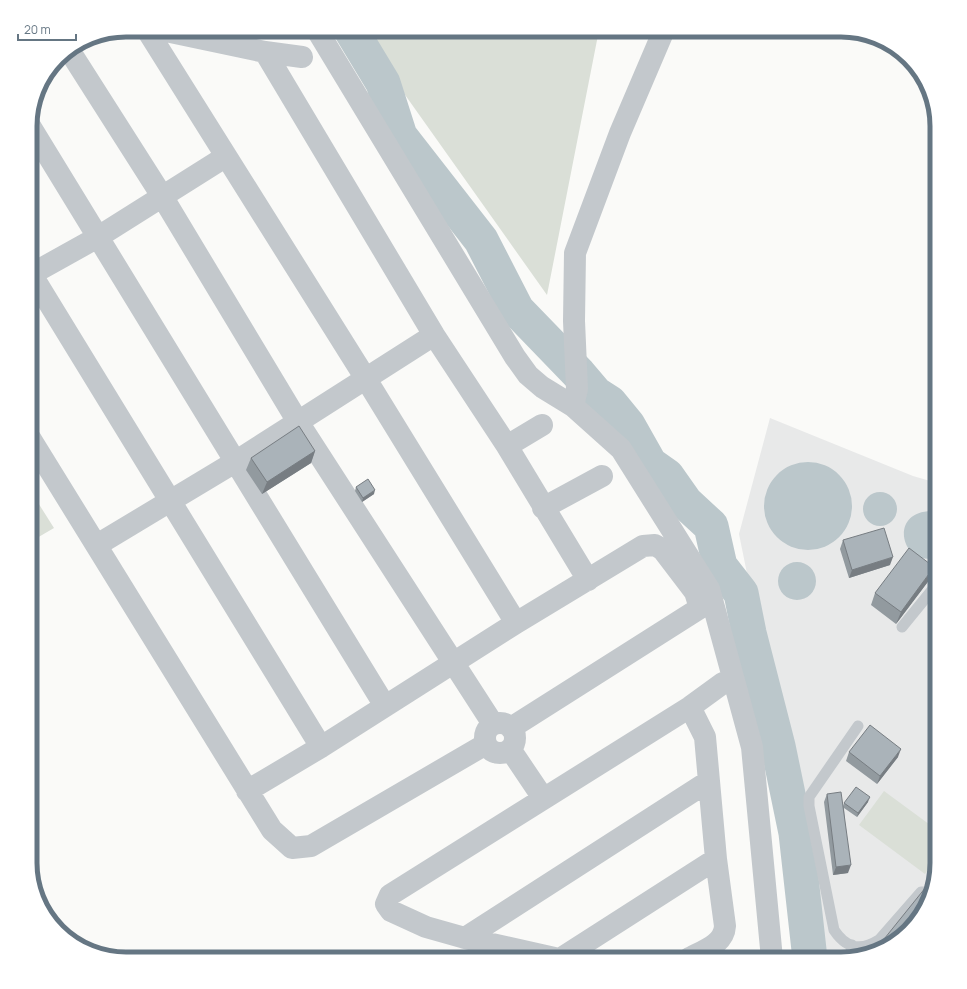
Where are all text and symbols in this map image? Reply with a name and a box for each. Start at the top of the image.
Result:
scale bar [18,16,76,42]
text: 20 m [24,21,51,38]

